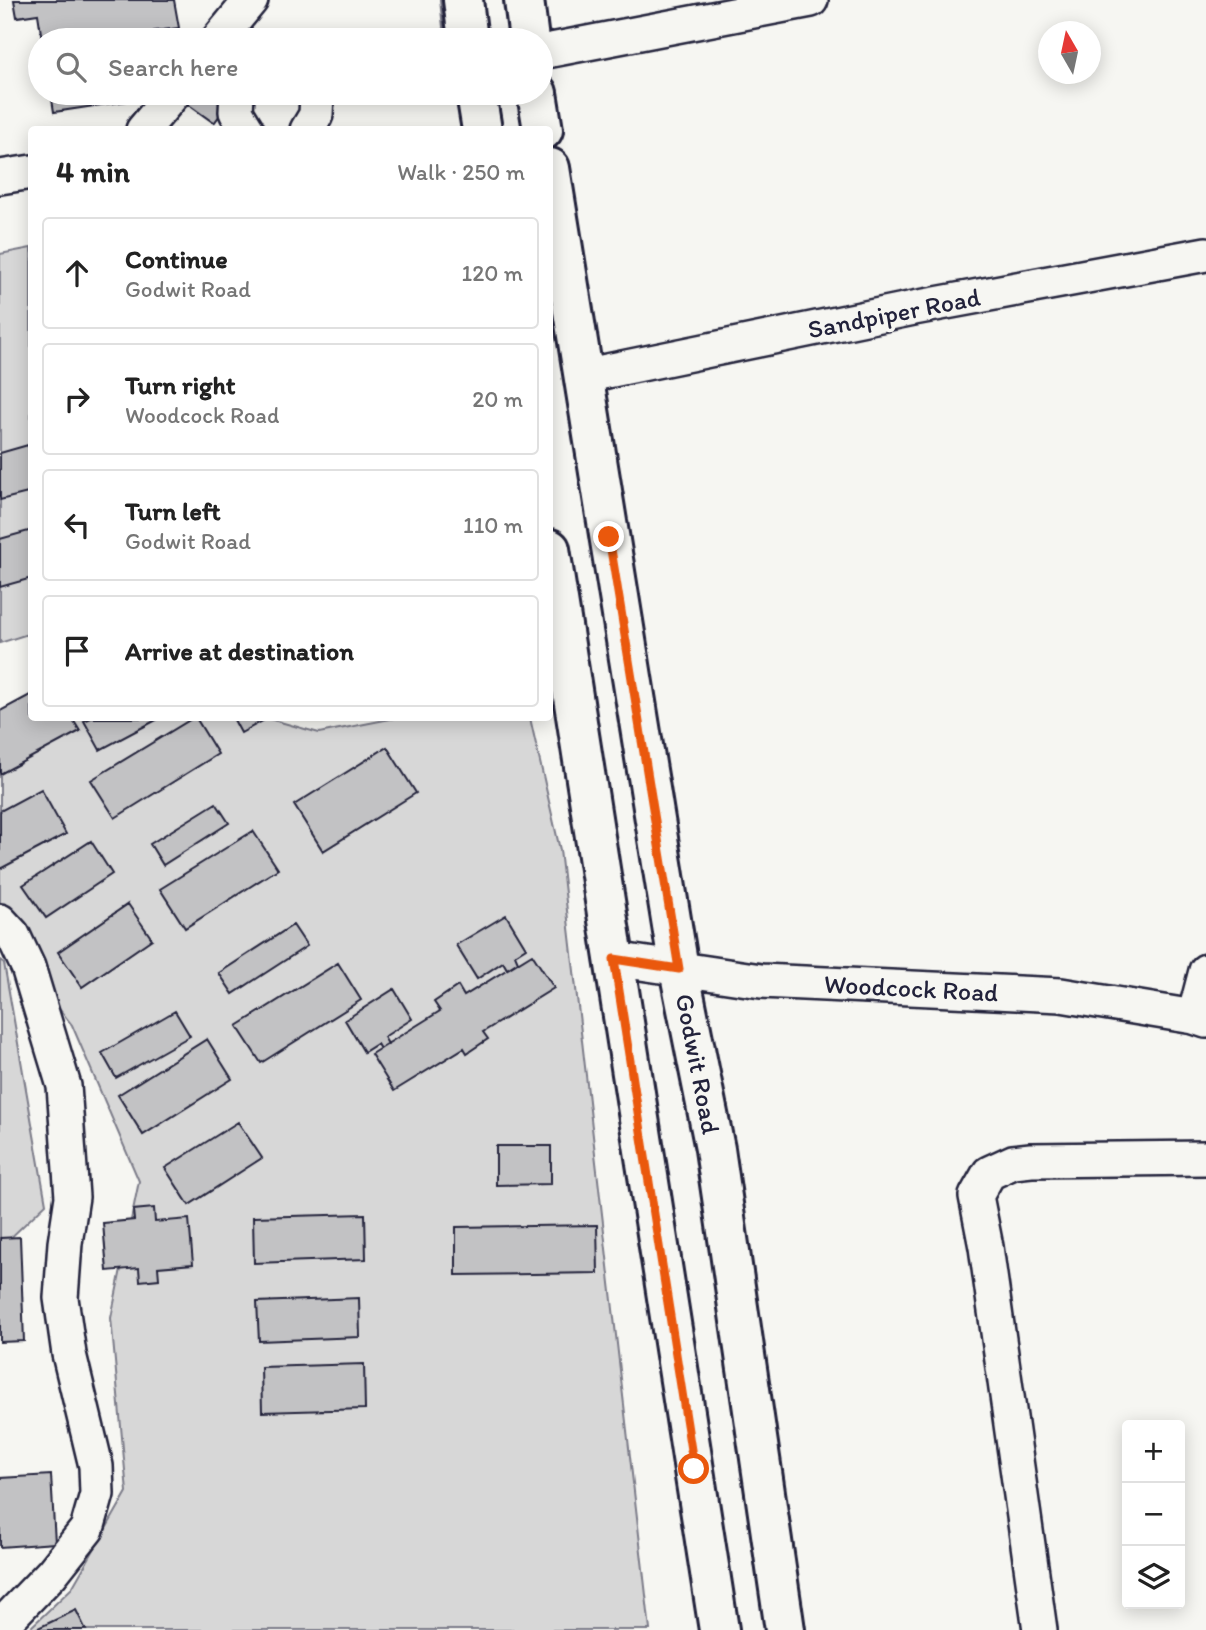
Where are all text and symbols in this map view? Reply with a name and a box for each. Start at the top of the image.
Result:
north arrow [1038,21,1101,84]
search box [28,28,553,105]
icon: search [52,48,90,86]
text: Search here [108,51,238,83]
text: 4 min [56,153,130,190]
text: Walk · 250 m [397,158,525,186]
text: Continue [125,243,228,275]
icon: ahead [58,254,96,292]
text: 120 m [462,259,523,287]
text: Godwit Road [125,275,251,303]
street label: Sandpiper Road [805,281,983,345]
text: Turn right [125,369,236,401]
icon: right [58,380,96,418]
text: 20 m [472,385,523,413]
text: Woodcock Road [125,401,279,429]
text: Turn left [125,495,221,527]
icon: left [58,506,96,544]
text: 110 m [463,511,523,539]
route end [593,521,624,552]
text: Godwit Road [125,527,251,555]
icon: arrive [58,632,96,670]
text: Arrive at destination [125,635,354,667]
street label: Woodcock Road [823,967,999,1009]
street label: Godwit Road [669,991,727,1138]
map controls [1122,1420,1185,1609]
button: + [1122,1420,1185,1483]
route start [678,1453,709,1484]
button: − [1122,1483,1185,1546]
button: layers [1122,1546,1185,1609]

